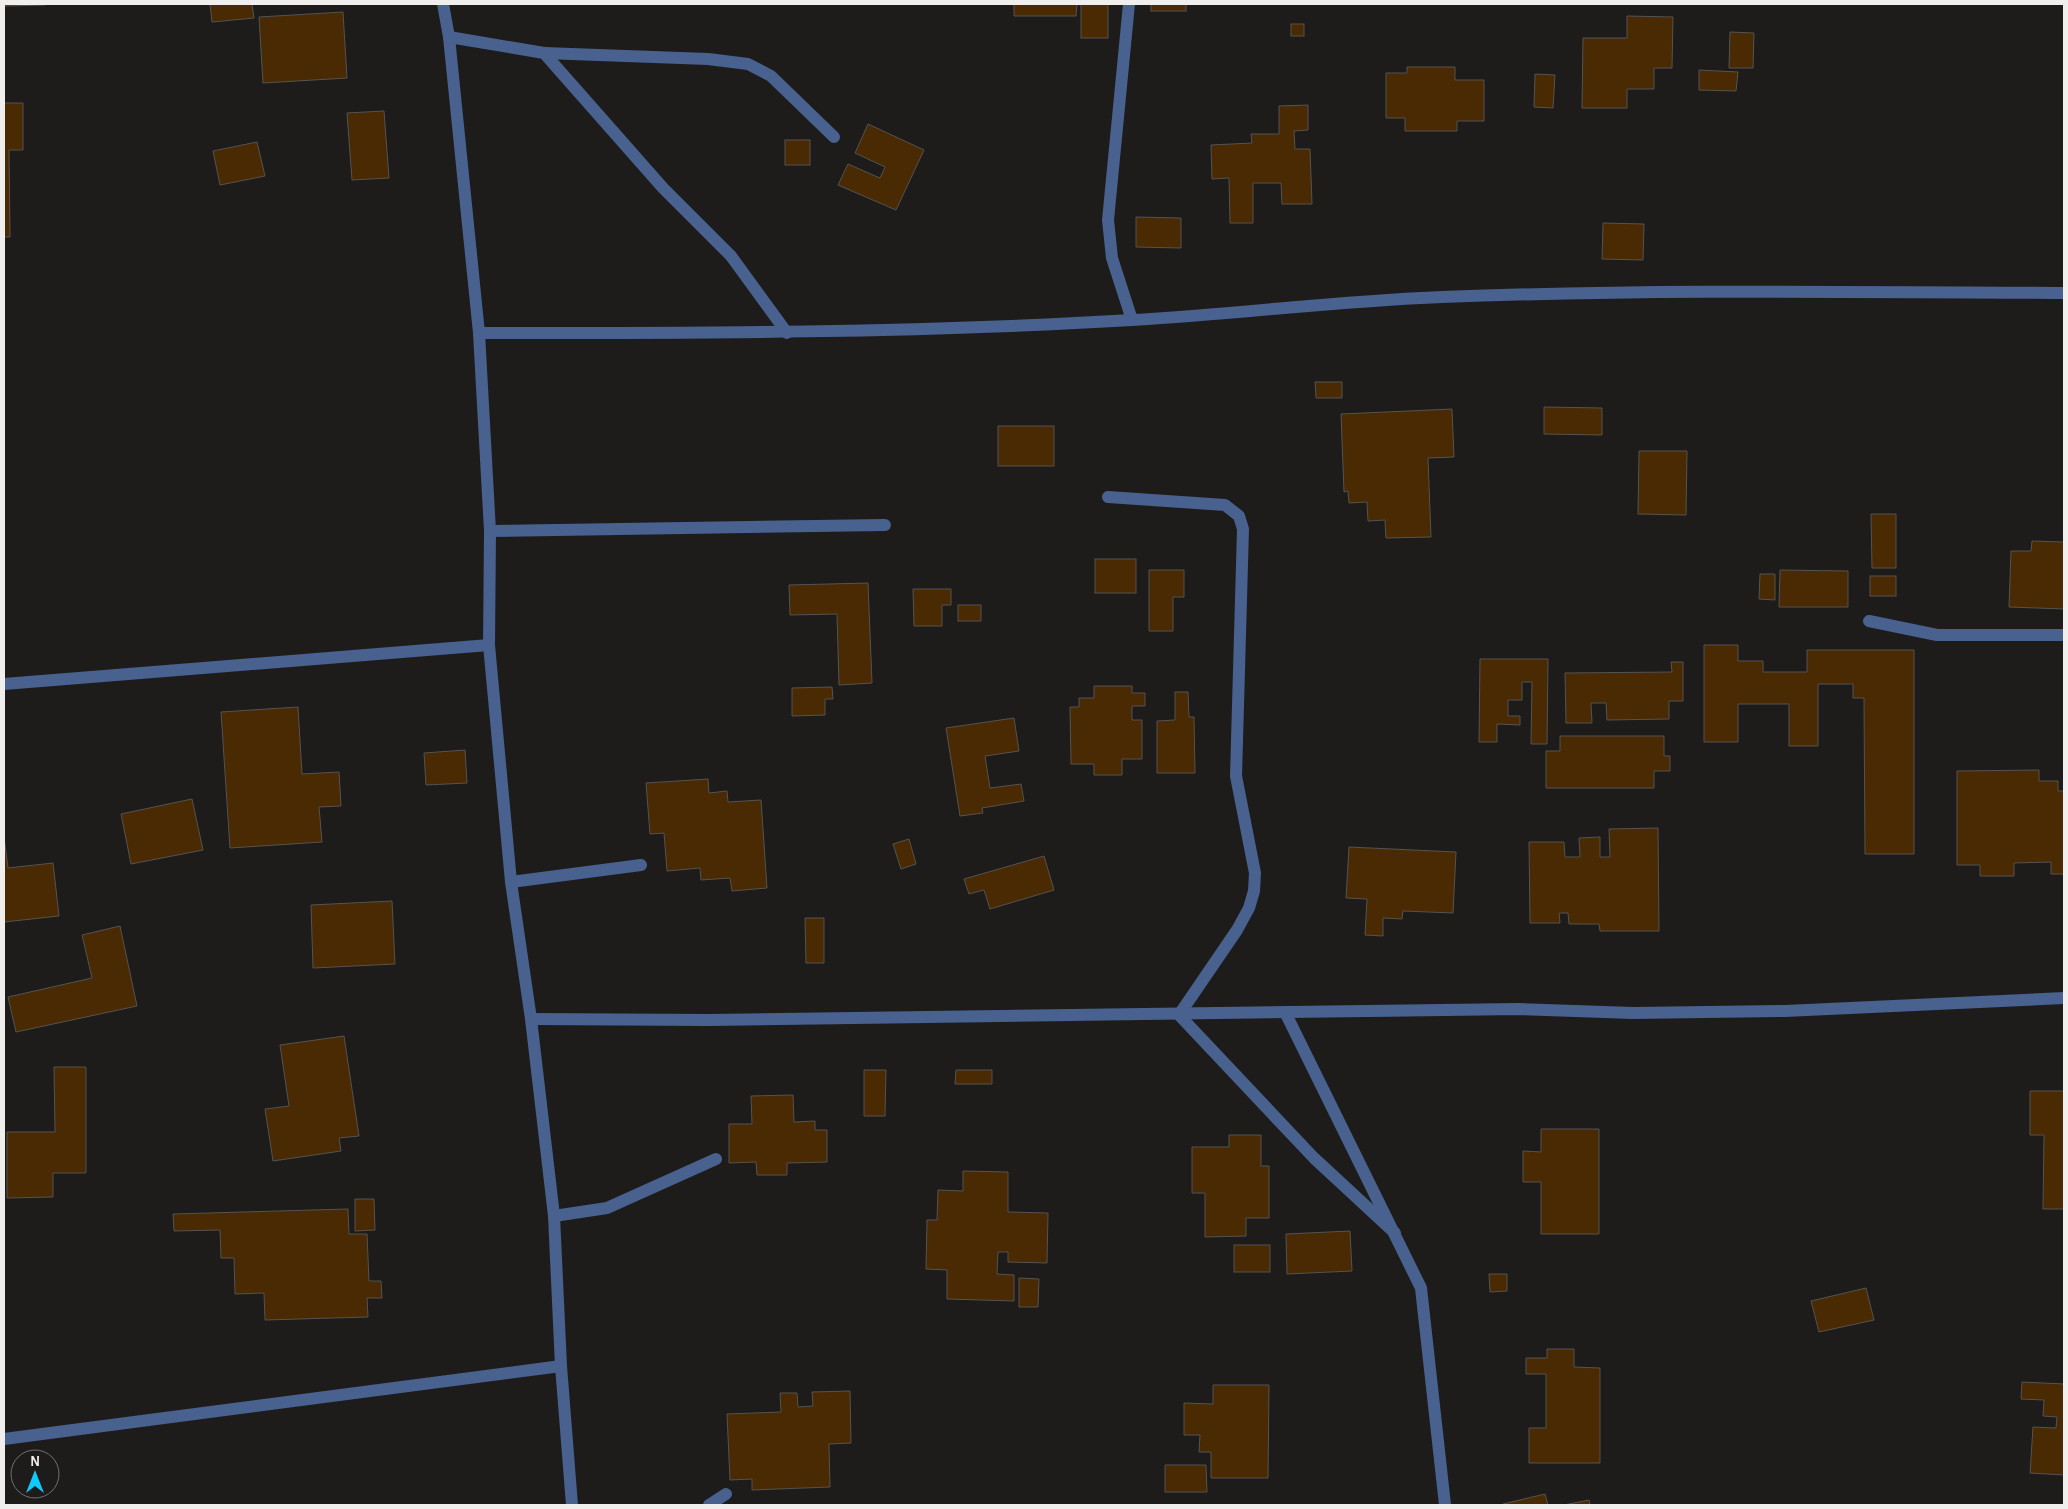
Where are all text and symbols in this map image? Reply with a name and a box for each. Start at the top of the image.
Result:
north arrow [10,1449,60,1499]
text: N [30,1455,40,1469]

